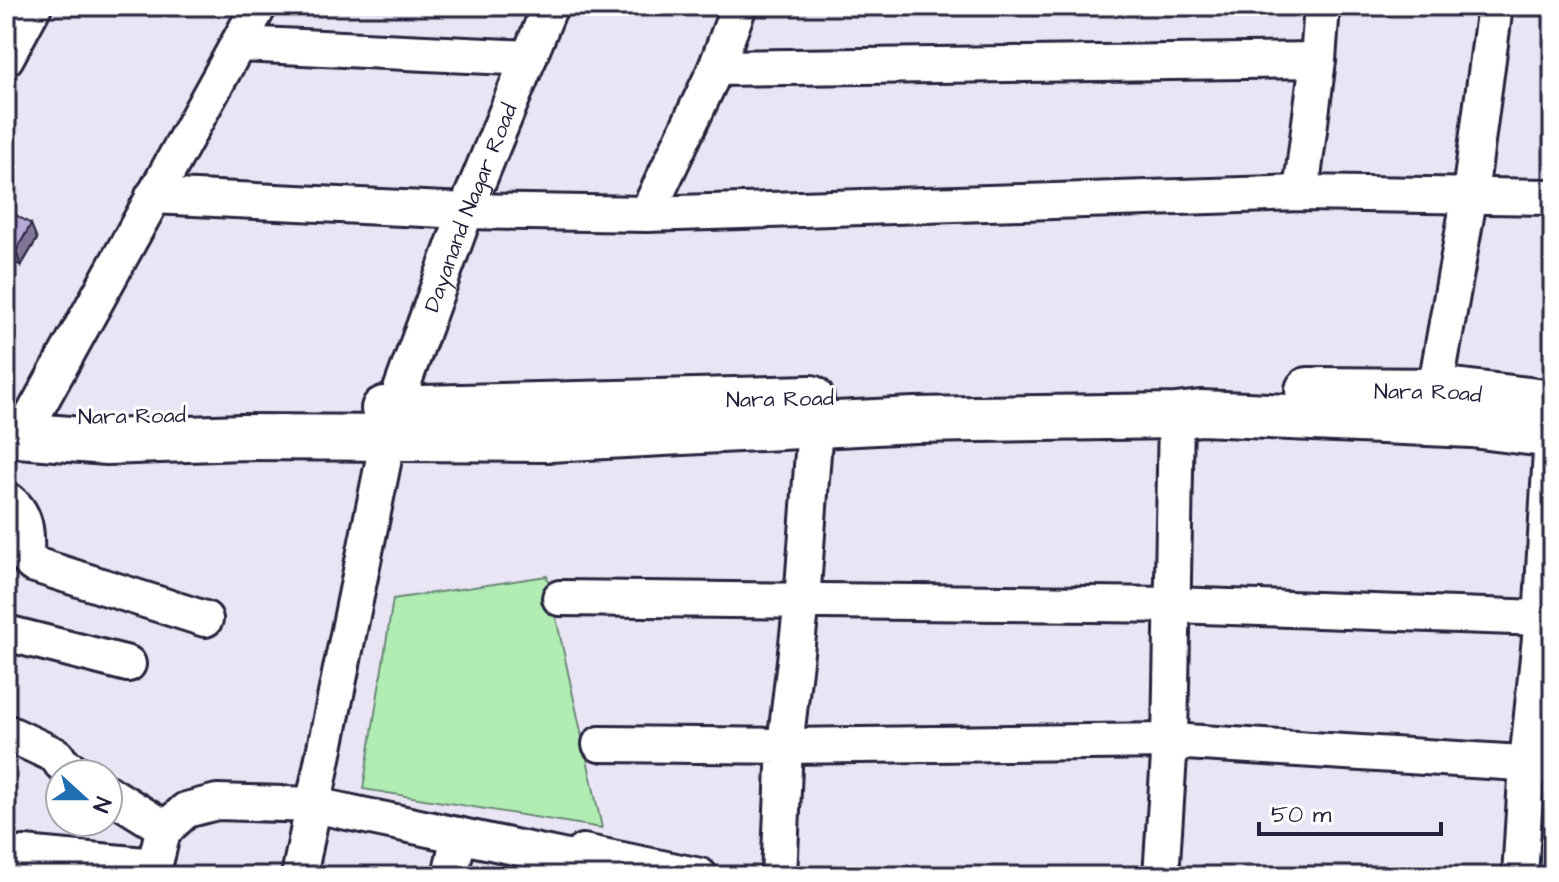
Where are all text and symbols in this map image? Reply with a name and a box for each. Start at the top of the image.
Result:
street label: Dayanand Nagar Road [417,99,525,316]
street label: Nara Road [1374,376,1483,411]
street label: Nara Road [726,383,834,416]
street label: Nara Road [78,400,186,433]
north arrow [44,758,124,838]
scale bar [1259,786,1441,836]
text: N [84,793,118,817]
text: 50 m [1271,798,1332,832]

